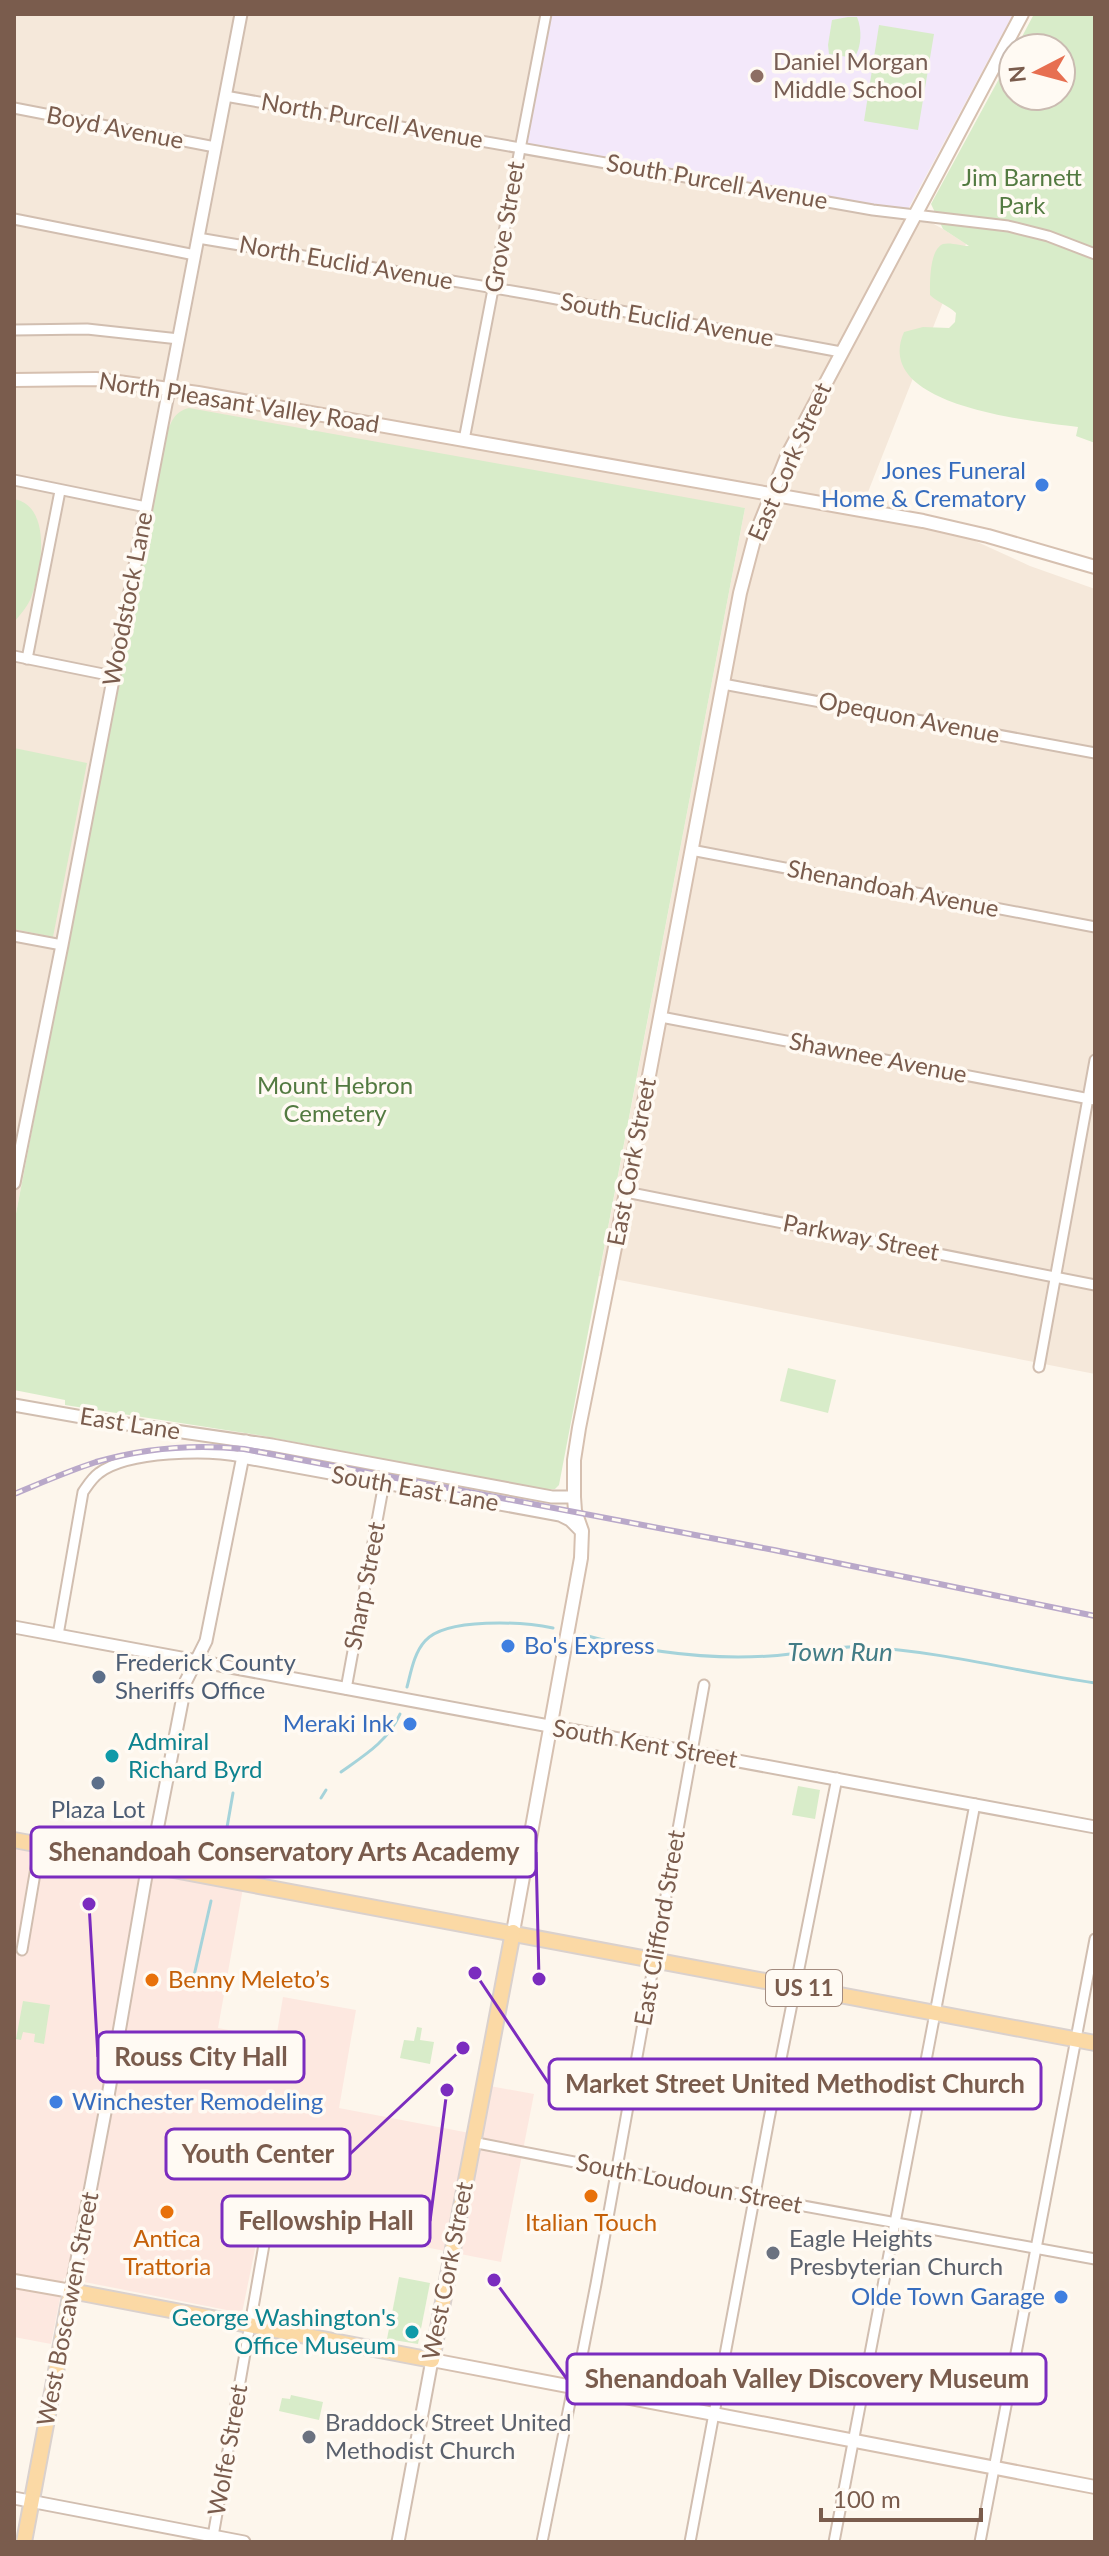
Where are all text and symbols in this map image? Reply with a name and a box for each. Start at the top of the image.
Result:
north arrow [997,32,1077,112]
place label: Daniel Morgan Middle School [773,46,928,103]
text: N [1002,64,1031,84]
marker: Daniel Morgan Middle School [748,67,766,85]
street label: North Purcell Avenue [259,86,485,153]
street label: Boyd Avenue [44,99,186,154]
street label: South Purcell Avenue [604,147,830,214]
street label: Grove Street [478,158,529,295]
park label: Jim Barnett Park [962,162,1083,219]
street label: North Euclid Avenue [237,228,455,295]
street label: South Euclid Avenue [558,285,776,352]
street label: North Pleasant Valley Road [97,365,382,438]
street label: East Cork Street [741,377,837,545]
place label: Jones Funeral Home & Crematory [821,455,1027,512]
marker: Jones Funeral Home & Crematory [1033,476,1051,494]
street label: Woodstock Lane [95,509,158,688]
street label: Opequon Avenue [816,685,1002,748]
street label: Shenandoah Avenue [785,853,1001,922]
street label: Shawnee Avenue [787,1025,970,1088]
park label: Mount Hebron Cemetery [257,1070,413,1127]
street label: East Cork Street [600,1075,661,1248]
street label: Parkway Street [781,1207,942,1266]
street label: East Lane [78,1400,182,1445]
street label: South East Lane [329,1459,501,1516]
street label: Sharp Street [337,1519,390,1652]
place label: Bo's Express [524,1630,655,1659]
water label: Town Run [787,1635,893,1667]
marker: Bo's Express [499,1637,517,1655]
place label: Frederick County Sheriffs Office [115,1647,296,1704]
marker: Frederick County Sheriffs Office [90,1668,108,1686]
place label: Meraki Ink [283,1708,395,1737]
street label: South Kent Street [551,1712,740,1773]
marker: Meraki Ink [401,1715,419,1733]
place label: Admiral Richard Byrd [128,1726,263,1783]
marker: Admiral Richard Byrd [103,1747,121,1765]
marker: Plaza Lot [89,1774,107,1792]
place label: Plaza Lot [51,1794,146,1823]
callout: Shenandoah Conservatory Arts Academy [31,1827,536,1877]
street label: East Clifford Street [627,1827,690,2028]
text: Shenandoah Conservatory Arts Academy [48,1835,520,1867]
place label: Benny Meleto’s [168,1964,330,1993]
road number: US 11 [766,1970,842,2006]
marker: Benny Meleto’s [143,1971,161,1989]
callout: Rouss City Hall [98,2032,304,2082]
text: Rouss City Hall [114,2040,288,2072]
callout: Market Street United Methodist Church [549,2059,1041,2109]
text: Market Street United Methodist Church [565,2067,1025,2099]
place label: Winchester Remodeling [72,2086,323,2115]
marker: Winchester Remodeling [47,2093,65,2111]
callout: Youth Center [166,2129,350,2179]
text: Youth Center [181,2137,335,2169]
street label: South Loudoun Street [574,2146,805,2219]
street label: West Cork Street [415,2179,478,2362]
marker: Italian Touch [582,2187,600,2205]
street label: West Boscawen Street [30,2189,104,2428]
callout: Fellowship Hall [222,2196,430,2246]
marker: Antica Trattoria [158,2203,176,2221]
text: Fellowship Hall [238,2204,414,2236]
place label: Italian Touch [525,2207,657,2236]
place label: Antica Trattoria [123,2223,211,2280]
place label: Eagle Heights Presbyterian Church [789,2223,1003,2280]
marker: Eagle Heights Presbyterian Church [764,2244,782,2262]
place label: Olde Town Garage [851,2281,1045,2310]
marker: Olde Town Garage [1052,2288,1070,2306]
place label: George Washington's Office Museum [172,2302,396,2359]
marker: George Washington's Office Museum [403,2323,421,2341]
callout: Shenandoah Valley Discovery Museum [567,2354,1046,2404]
text: Shenandoah Valley Discovery Museum [585,2362,1029,2394]
street label: Wolfe Street [201,2381,252,2518]
place label: Braddock Street United Methodist Church [325,2407,571,2464]
marker: Braddock Street United Methodist Church [300,2428,318,2446]
scale bar [821,2472,981,2522]
text: 100 m [833,2484,901,2513]

